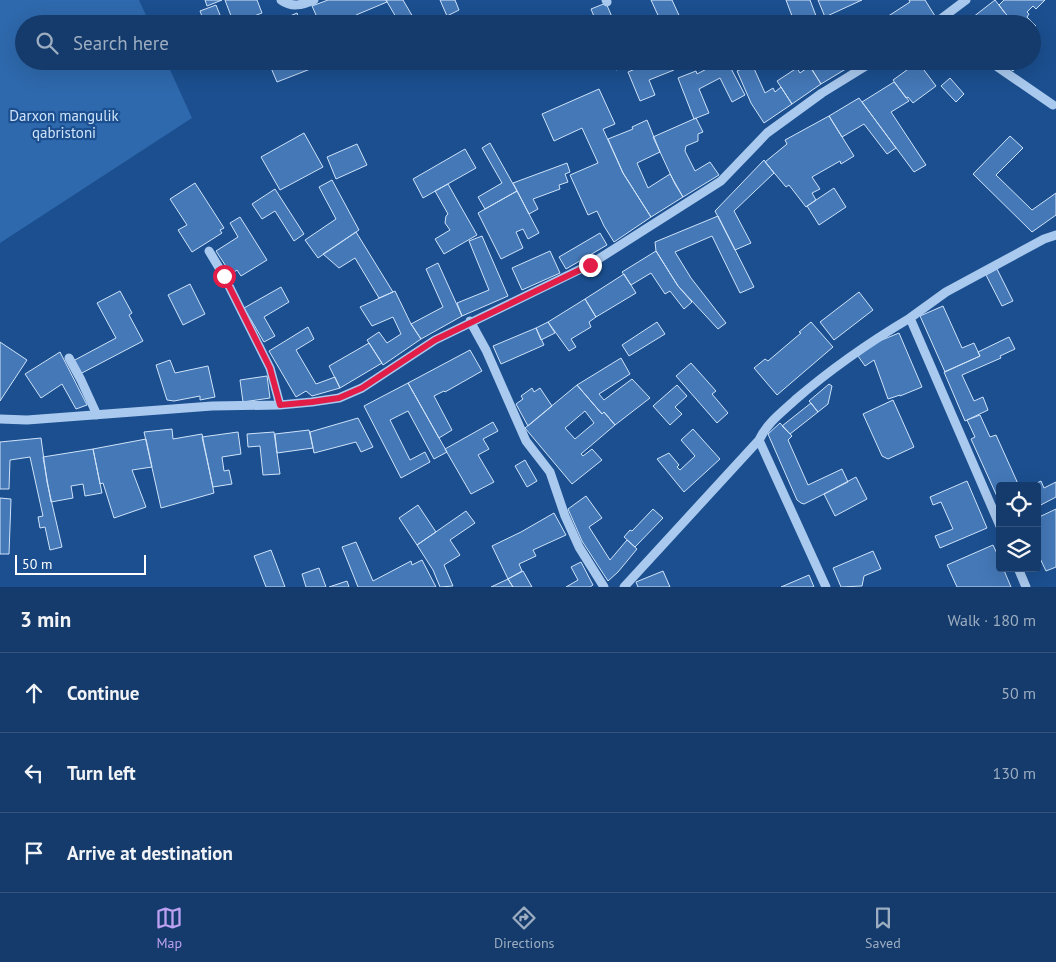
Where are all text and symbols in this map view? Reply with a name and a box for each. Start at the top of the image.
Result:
search box [15,15,1041,70]
icon: search [33,29,61,57]
text: Search here [73,31,169,55]
park label: Darxon mangulik qabristoni [9,106,120,142]
route end [579,254,602,277]
route start [213,265,236,288]
map controls [996,482,1041,572]
button: locate [996,482,1041,527]
button: layers [996,527,1041,572]
scale bar [15,552,146,575]
text: 50 m [22,555,52,573]
text: 3 min [20,606,71,633]
text: Walk · 180 m [947,610,1036,630]
icon: ahead [20,679,48,707]
text: Continue [67,681,139,705]
text: 50 m [1001,683,1036,703]
icon: left [20,759,48,787]
text: Turn left [67,761,136,785]
text: 130 m [993,763,1036,783]
icon: arrive [20,839,48,867]
text: Arrive at destination [67,841,233,865]
tab: Map [155,904,183,952]
tab: Directions [494,904,554,952]
tab: Saved [865,904,901,952]

